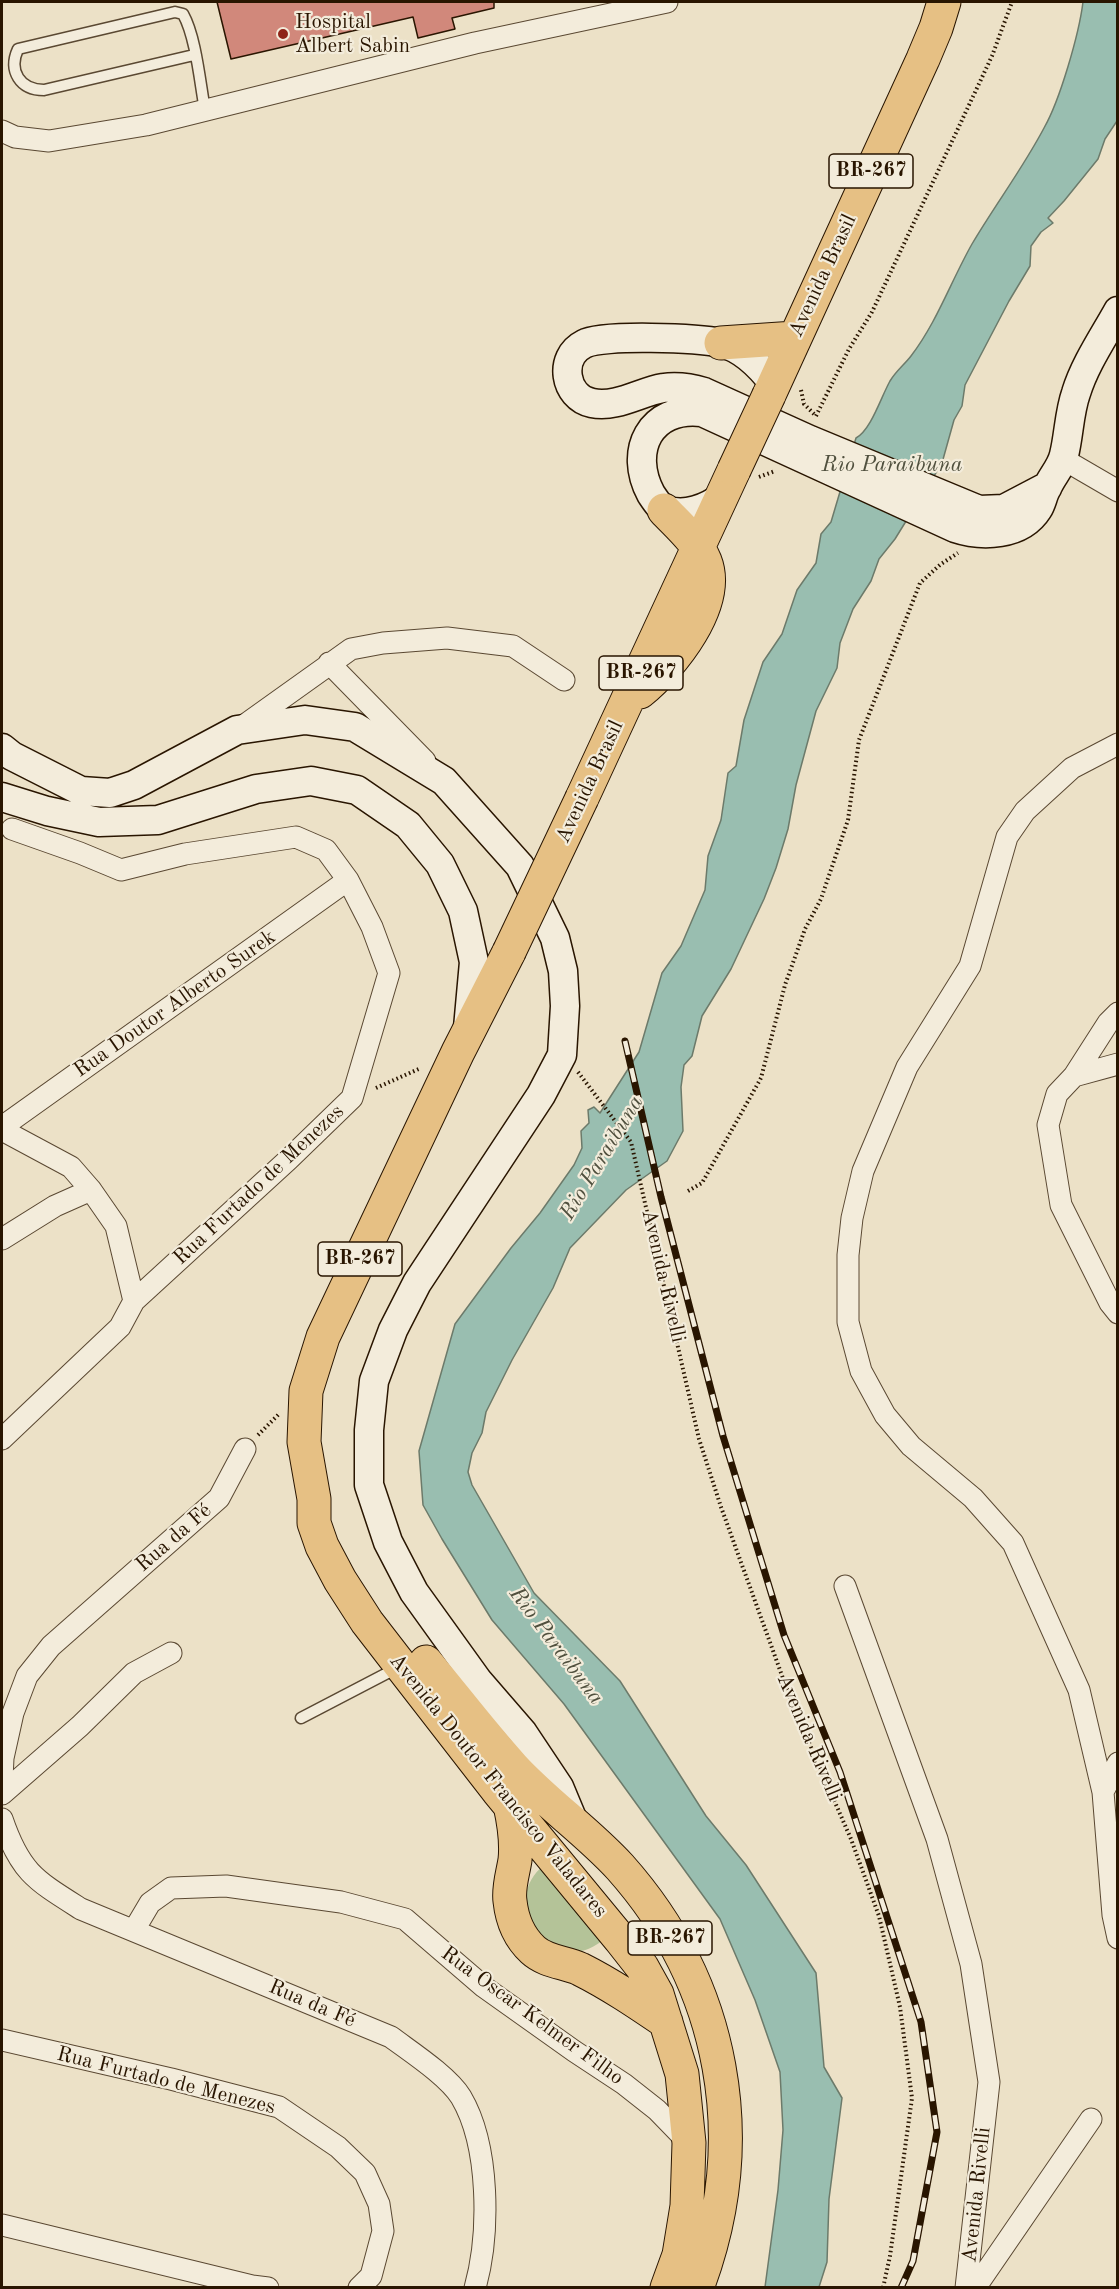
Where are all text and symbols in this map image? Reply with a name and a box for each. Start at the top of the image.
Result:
place label: Hospital Albert Sabin [295,9,410,59]
marker: Hospital Albert Sabin [276,27,290,41]
road number: BR-267 [829,154,913,188]
street label: Avenida Brasil [784,211,862,341]
water label: Rio Paraibuna [822,452,962,478]
road number: BR-267 [599,656,683,690]
street label: Avenida Brasil [551,717,629,847]
street label: Rua Doutor Alberto Surek [69,925,281,1083]
water label: Rio Paraibuna [554,1091,650,1225]
street label: Rua Furtado de Menezes [168,1099,350,1271]
street label: Avenida Rivelli [635,1207,691,1345]
road number: BR-267 [318,1242,402,1276]
street label: Rua da Fé [131,1498,217,1578]
water label: Rio Paraibuna [503,1582,609,1710]
street label: Avenida Doutor Francisco Valadares [384,1649,612,1923]
street label: Avenida Rivelli [771,1670,847,1806]
road number: BR-267 [628,1921,712,1955]
street label: Rua Oscar Kelmer Filho [436,1941,628,2091]
street label: Rua da Fé [265,1974,359,2034]
street label: Rua Furtado de Menezes [54,2042,278,2120]
street label: Avenida Rivelli [957,2126,997,2264]

